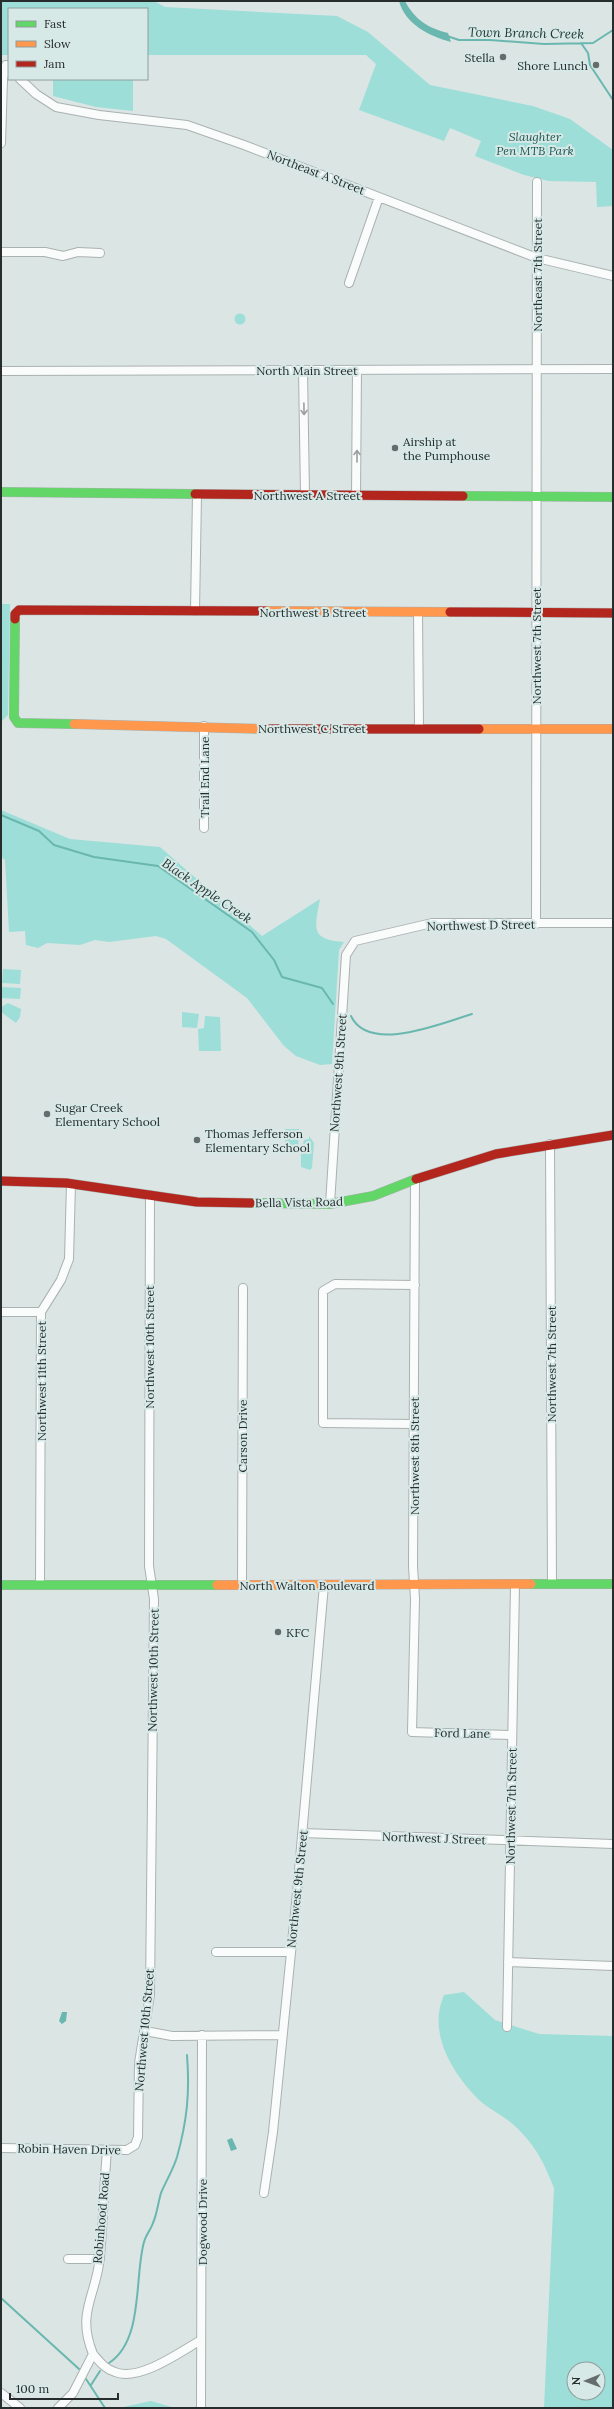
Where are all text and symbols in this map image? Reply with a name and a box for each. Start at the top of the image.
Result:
legend [8,8,148,80]
text: Fast [44,16,67,31]
water label: Town Branch Creek [468,23,584,43]
text: Slow [44,36,71,51]
place label: Stella [464,50,495,65]
marker: Stella [498,52,508,62]
text: Jam [43,56,65,71]
place label: Shore Lunch [517,58,588,73]
marker: Shore Lunch [591,60,601,70]
park label: Slaughter Pen MTB Park [496,129,574,158]
street label: Northeast A Street [265,146,368,198]
street label: Northeast 7th Street [530,218,545,332]
street label: North Main Street [256,363,358,378]
one-way arrow [300,402,308,415]
place label: Airship at the Pumphouse [402,434,491,463]
marker: Airship at the Pumphouse [390,443,400,453]
one-way arrow [353,450,361,463]
street label: Northwest A Street [253,488,361,503]
street label: Northwest 7th Street [529,587,544,704]
street label: Northwest B Street [259,605,367,620]
street label: Northwest C Street [258,721,366,736]
street label: Trail End Lane [197,736,212,817]
water label: Black Apple Creek [159,855,256,928]
street label: Northwest D Street [427,917,536,933]
street label: Northwest 9th Street [326,1013,350,1133]
place label: Sugar Creek Elementary School [55,1100,160,1129]
marker: Sugar Creek Elementary School [42,1109,52,1119]
place label: Thomas Jefferson Elementary School [205,1126,310,1155]
marker: Thomas Jefferson Elementary School [192,1135,202,1145]
street label: Bella Vista Road [255,1194,343,1210]
street label: Northwest 10th Street [142,1285,157,1409]
street label: Northwest 7th Street [544,1305,559,1422]
street label: Northwest 11th Street [34,1321,49,1441]
street label: Northwest 8th Street [407,1397,422,1515]
street label: Carson Drive [235,1399,250,1472]
street label: North Walton Boulevard [239,1578,375,1593]
street label: Northwest 10th Street [144,1608,162,1732]
place label: KFC [286,1625,310,1640]
marker: KFC [273,1627,283,1637]
street label: Ford Lane [434,1725,491,1741]
street label: Northwest 7th Street [502,1747,520,1865]
street label: Northwest 9th Street [283,1829,311,1949]
street label: Northwest J Street [382,1829,487,1847]
street label: Northwest 10th Street [131,1968,157,2092]
street label: Robin Haven Drive [17,2141,121,2157]
street label: Robinhood Road [90,2172,112,2264]
street label: Dogwood Drive [195,2178,210,2265]
north arrow [566,2361,606,2401]
scale bar [10,2375,118,2401]
text: N [569,2376,583,2386]
text: 100 m [16,2381,49,2396]

